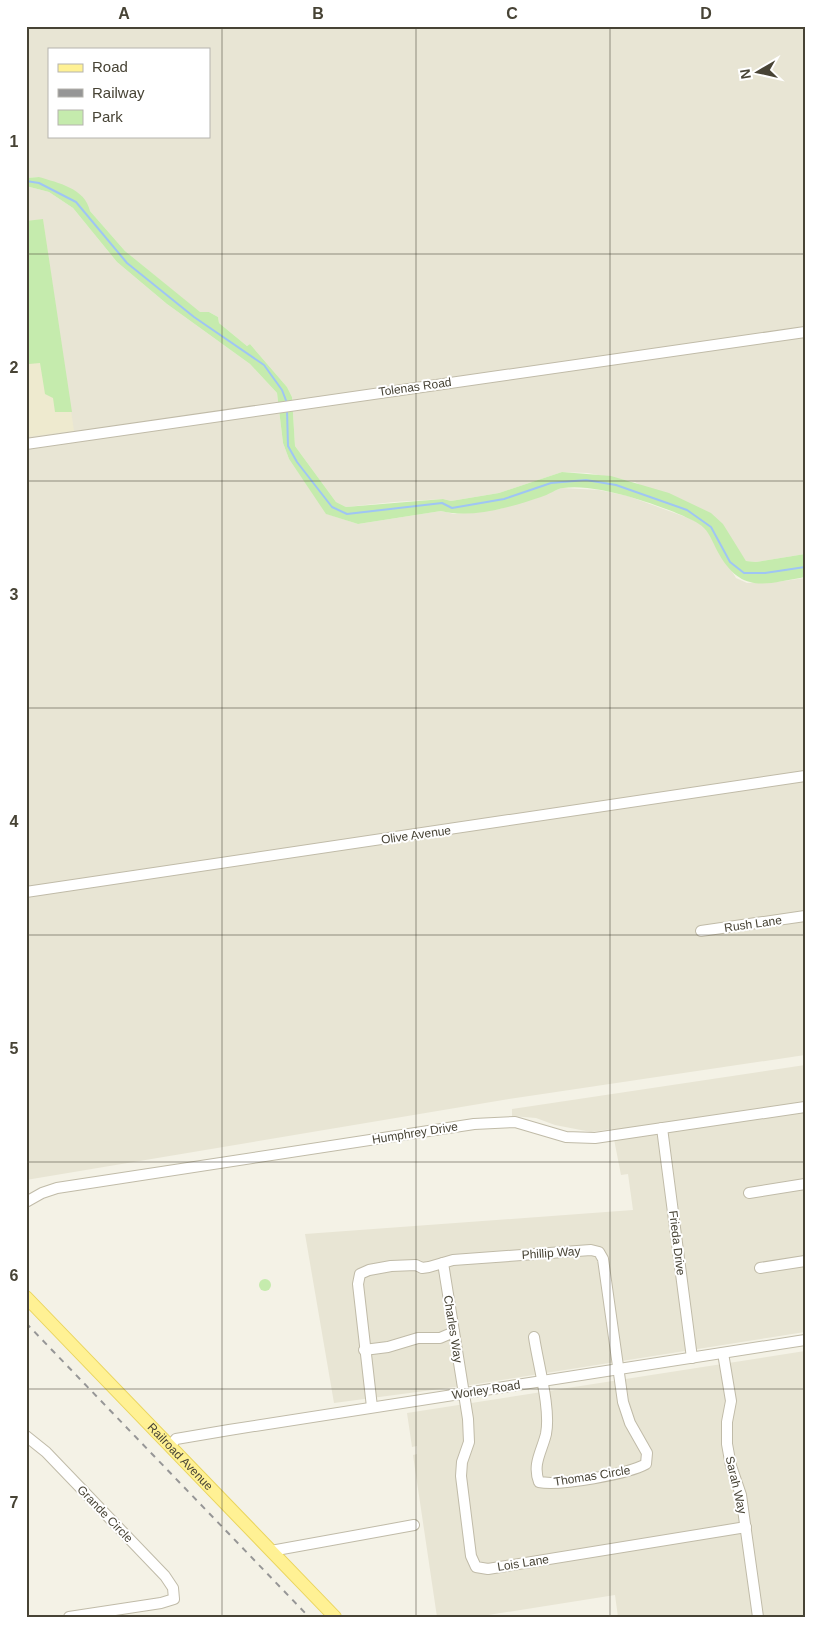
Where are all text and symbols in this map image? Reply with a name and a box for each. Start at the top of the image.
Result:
text: A [118,5,130,22]
text: B [312,5,324,22]
text: C [506,5,518,22]
text: D [700,5,712,22]
legend [48,48,210,138]
north arrow [734,48,784,98]
text: Road [92,58,128,75]
text: N [736,68,754,80]
text: Railway [92,84,145,101]
text: Park [92,108,123,125]
text: 1 [10,133,19,150]
text: 2 [10,359,19,376]
street label: Tolenas Road [378,375,452,399]
text: 3 [10,586,19,603]
text: 4 [10,813,19,830]
street label: Olive Avenue [380,823,452,847]
street label: Rush Lane [723,913,783,935]
text: 5 [10,1040,19,1057]
street label: Humphrey Drive [371,1119,459,1147]
street label: Frieda Drive [666,1210,688,1277]
street label: Phillip Way [521,1244,581,1262]
text: 6 [10,1267,19,1284]
street label: Charles Way [441,1294,465,1364]
street label: Worley Road [451,1378,521,1402]
street label: Railroad Avenue [145,1420,216,1493]
street label: Sarah Way [723,1455,749,1515]
street label: Thomas Circle [553,1463,632,1489]
street label: Grande Circle [74,1483,136,1546]
text: 7 [10,1494,19,1511]
street label: Lois Lane [496,1552,550,1574]

